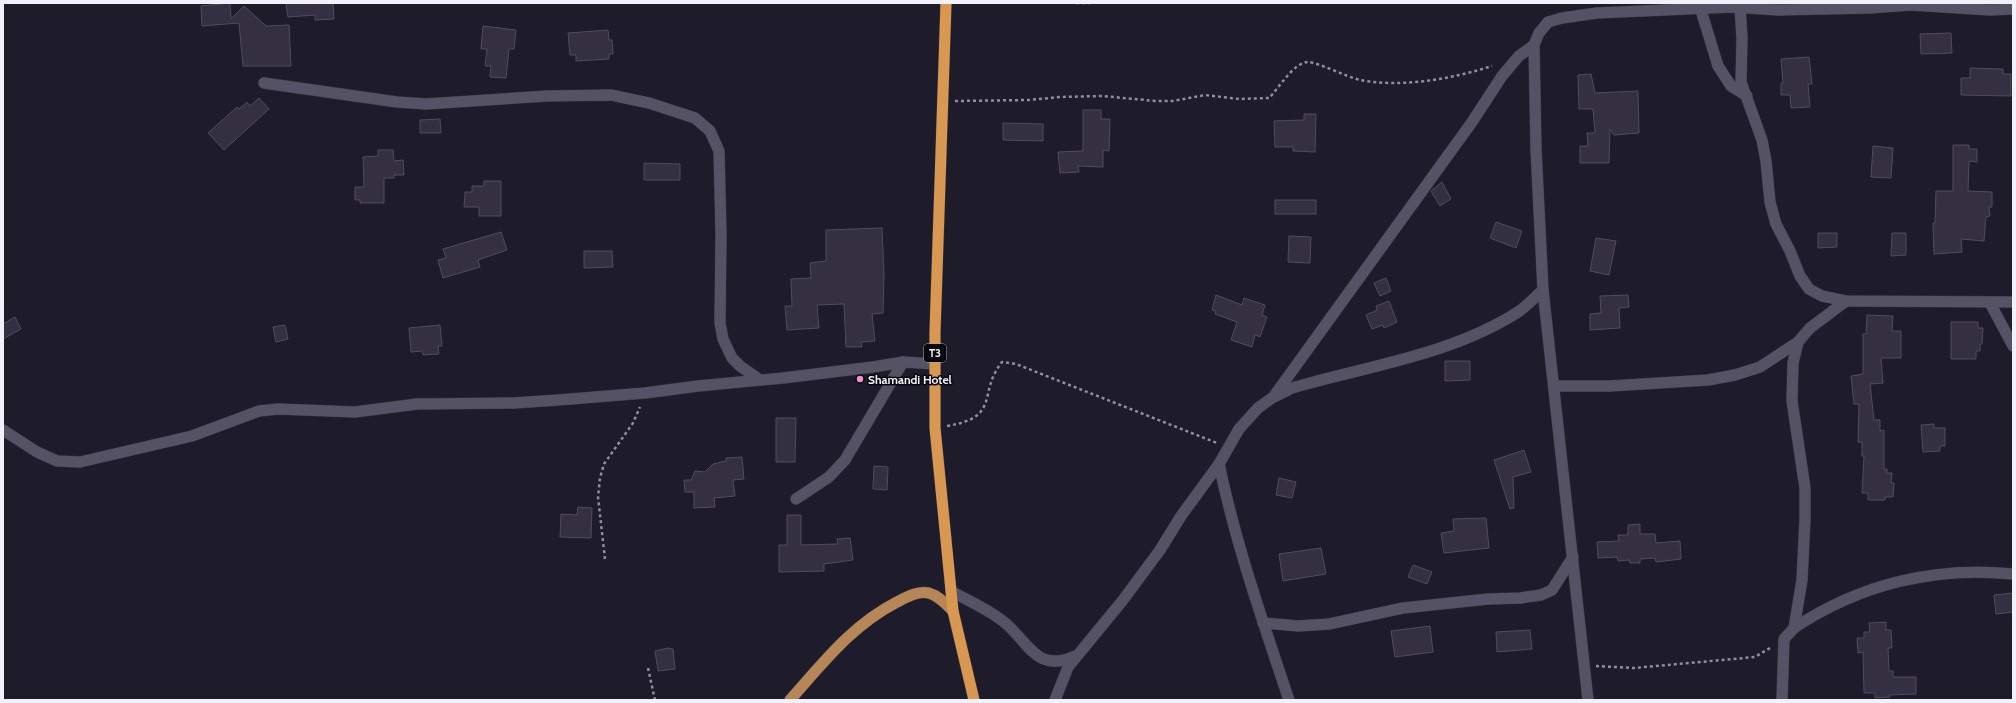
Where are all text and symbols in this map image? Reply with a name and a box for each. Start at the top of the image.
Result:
road number: T3 [924,344,946,362]
place label: Shamandi Hotel [868,372,952,387]
marker: Shamandi Hotel [855,374,865,384]

